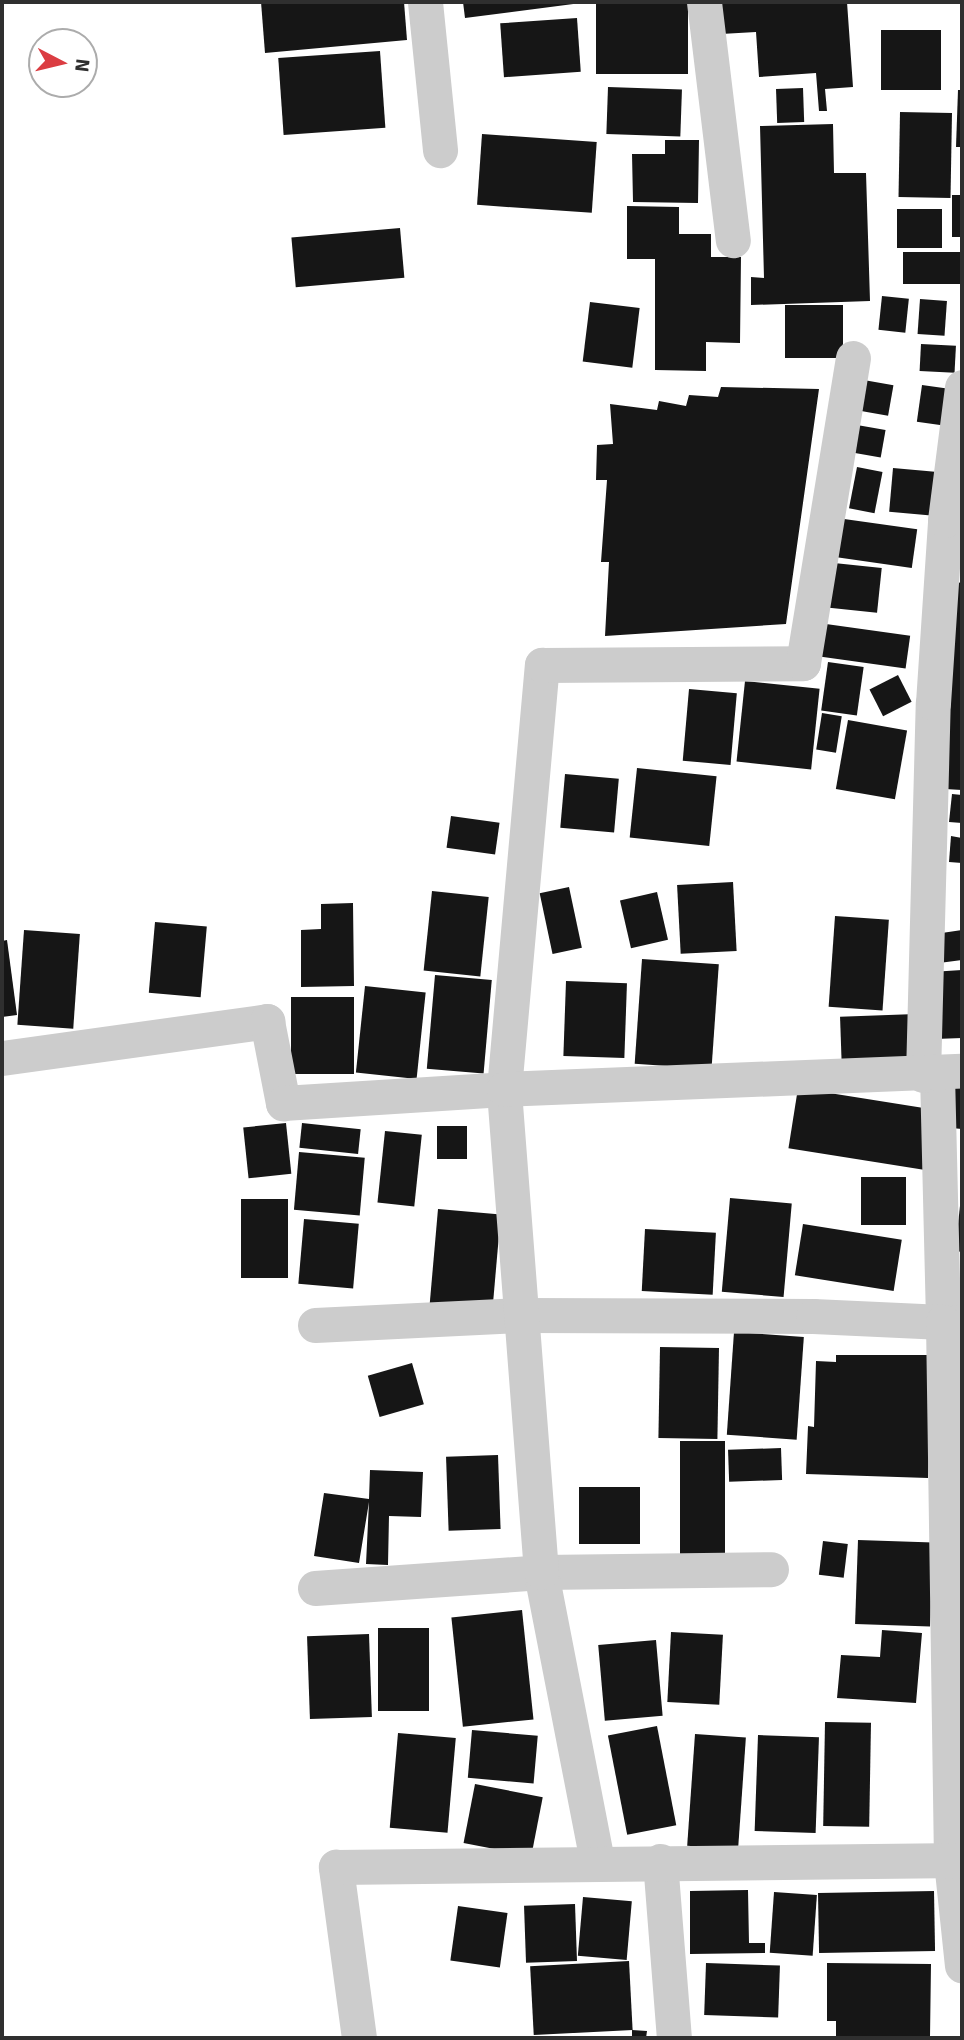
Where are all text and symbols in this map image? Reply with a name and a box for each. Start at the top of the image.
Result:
north arrow [28,28,98,98]
text: N [69,57,95,73]

